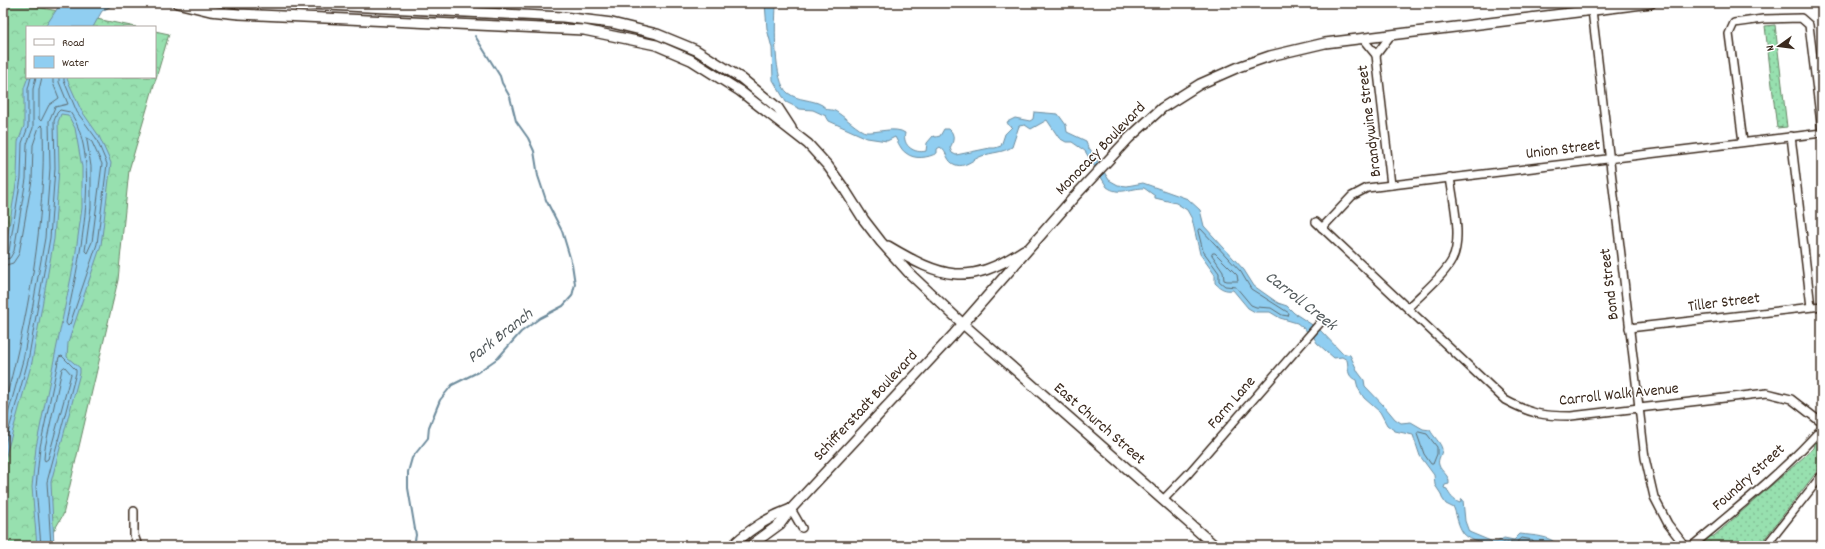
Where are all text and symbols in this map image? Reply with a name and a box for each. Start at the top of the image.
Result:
legend [26,26,156,78]
north arrow [1759,26,1799,66]
text: Road [62,35,84,52]
text: N [1763,43,1780,53]
text: Water [62,55,89,72]
street label: Brandywine Street [1352,64,1388,178]
street label: Monocacy Boulevard [1050,97,1152,201]
street label: Union Street [1524,134,1602,166]
street label: Bond Street [1594,247,1626,321]
water label: Carroll Creek [1259,266,1343,339]
street label: Tiller Street [1687,287,1761,319]
water label: Park Branch [463,303,540,370]
street label: Schifferstadt Boulevard [808,345,924,467]
street label: Farm Lane [1202,371,1262,435]
street label: East Church Street [1048,377,1150,471]
street label: Carroll Walk Avenue [1558,377,1680,413]
street label: Foundry Street [1707,439,1791,517]

